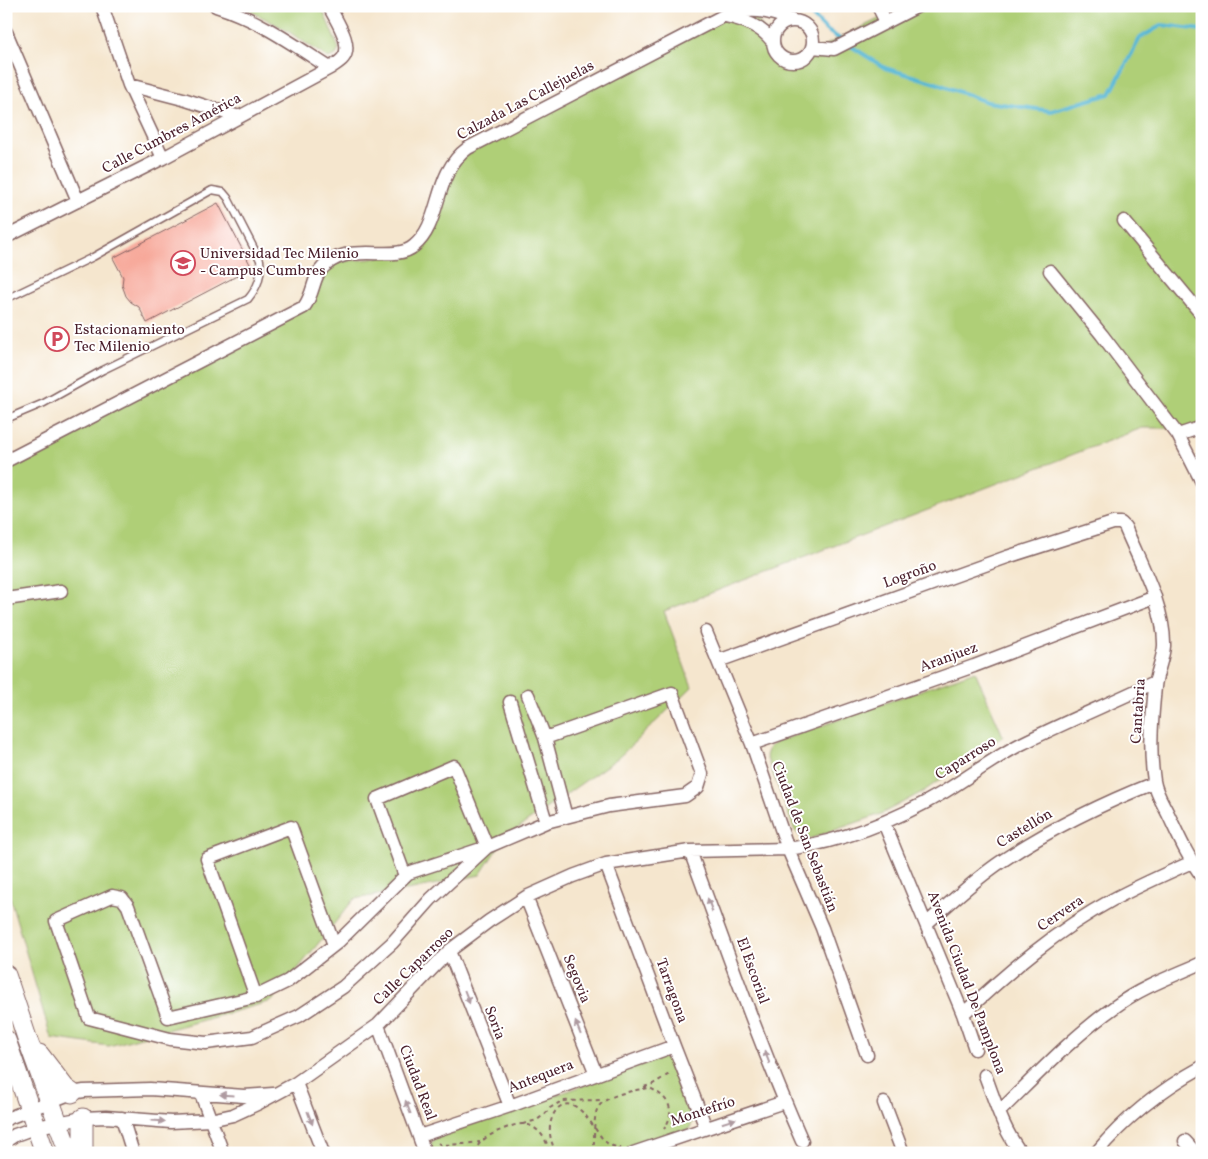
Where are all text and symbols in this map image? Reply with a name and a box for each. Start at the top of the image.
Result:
street label: Calzada Las Callejuelas [454,56,598,146]
street label: Calle Cumbres América [99,88,245,180]
place label: Universidad Tec Milenio - Campus Cumbres [200,244,359,282]
school or university icon: Universidad Tec Milenio - Campus Cumbres [170,250,196,276]
place label: Estacionamiento Tec Milenio [74,320,185,358]
parking icon: Estacionamiento Tec Milenio [44,326,70,352]
street label: Logroño [880,556,940,594]
street label: Aranjuez [917,638,981,678]
street label: Cantabria [1126,678,1152,744]
street label: Caparroso [931,732,1001,786]
street label: Ciudad de San Sebastián [766,758,843,916]
street label: Castellón [993,804,1057,854]
street label: Avenida Ciudad De Pamplona [921,888,1011,1078]
street label: Cervera [1034,891,1088,937]
one-way arrow [706,897,713,912]
street label: Calle Caparroso [369,923,459,1011]
street label: El Escorial [730,935,774,1007]
street label: Segovia [557,952,595,1006]
street label: Tarragona [650,956,692,1026]
one-way arrow [464,989,471,1004]
street label: Soria [478,1003,510,1043]
one-way arrow [574,1020,582,1035]
street label: Ciudad Real [393,1042,441,1124]
one-way arrow [763,1049,771,1064]
street label: Antequera [505,1055,577,1099]
one-way arrow [218,1091,234,1099]
street label: Montefrío [668,1092,738,1132]
one-way arrow [404,1099,412,1114]
one-way arrow [306,1111,314,1126]
one-way arrow [721,1116,736,1124]
one-way arrow [150,1118,166,1126]

